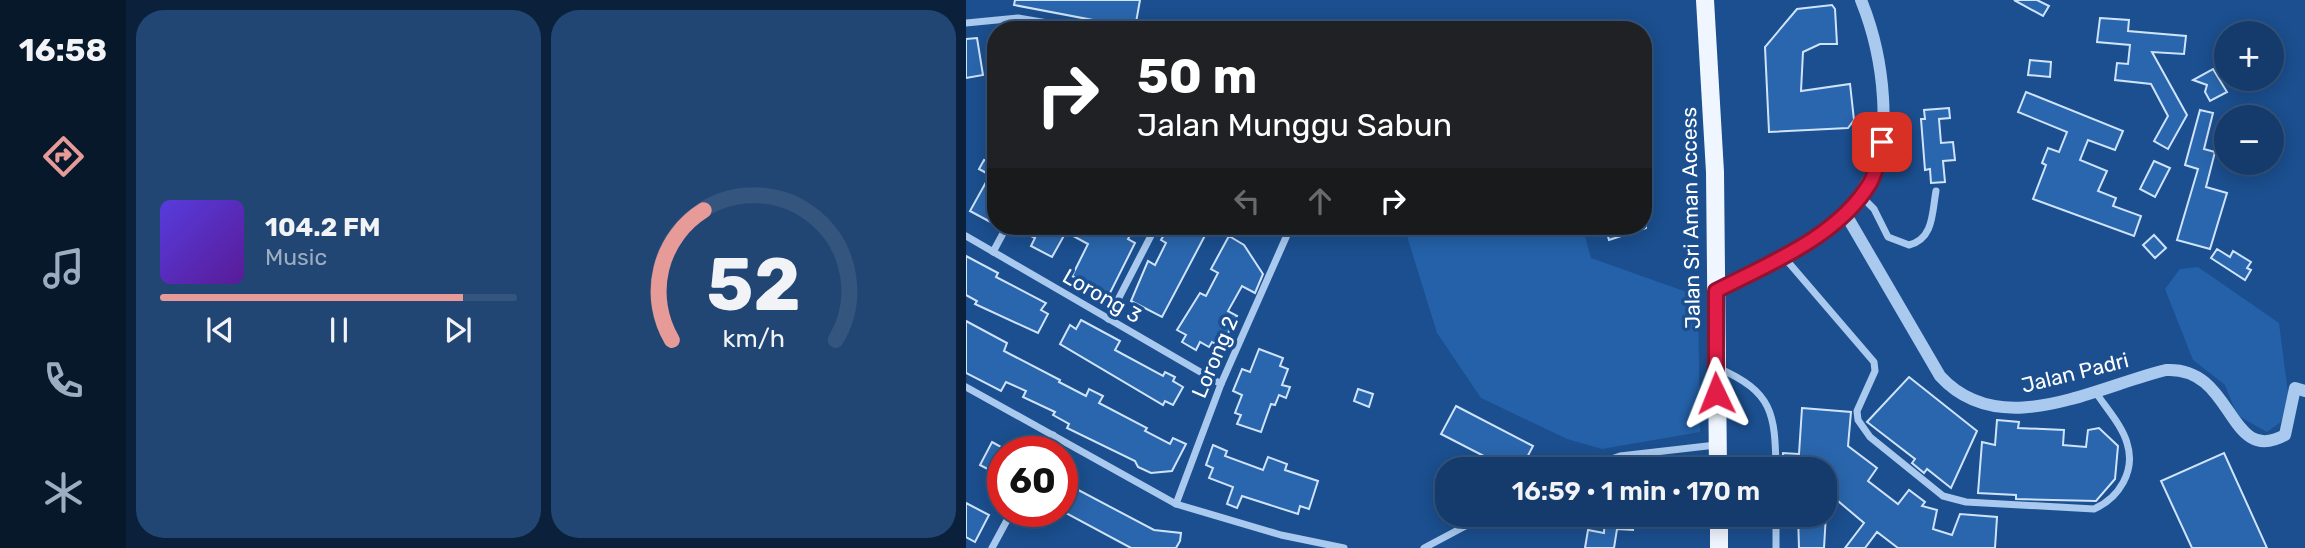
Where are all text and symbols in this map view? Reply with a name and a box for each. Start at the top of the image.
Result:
map controls [2214,21,2284,175]
button: + [2214,21,2284,91]
text: 16:58 [19,31,107,69]
text: 50 m [1137,47,1257,105]
icon: right [1022,49,1113,140]
button: − [2214,105,2284,175]
text: Jalan Munggu Sabun [1137,106,1452,144]
street label: Jalan Sri Aman Access [1676,107,1705,329]
pin [1852,112,1912,172]
icon: arrive [1863,123,1901,161]
icon: directions [39,132,88,181]
icon: left [1228,182,1266,220]
icon: ahead [1301,182,1339,220]
icon: right [1374,182,1412,220]
text: 104.2 FM [265,212,381,243]
text: 52 [706,242,801,328]
text: Music [265,243,327,271]
icon: music [39,244,88,293]
street label: Lorong 3 [1059,263,1146,328]
icon: previous [201,311,239,349]
icon: pause [320,311,358,349]
icon: next [439,311,477,349]
street label: Lorong 2 [1186,312,1243,401]
text: km/h [722,324,785,353]
street label: Jalan Padri [2019,347,2131,398]
icon: phone [39,356,88,405]
position arrow [1679,356,1753,430]
speed limit sign: 60 [987,436,1078,527]
icon: climate [39,468,88,517]
text: 16:59 · 1 min · 170 m [1512,476,1760,507]

